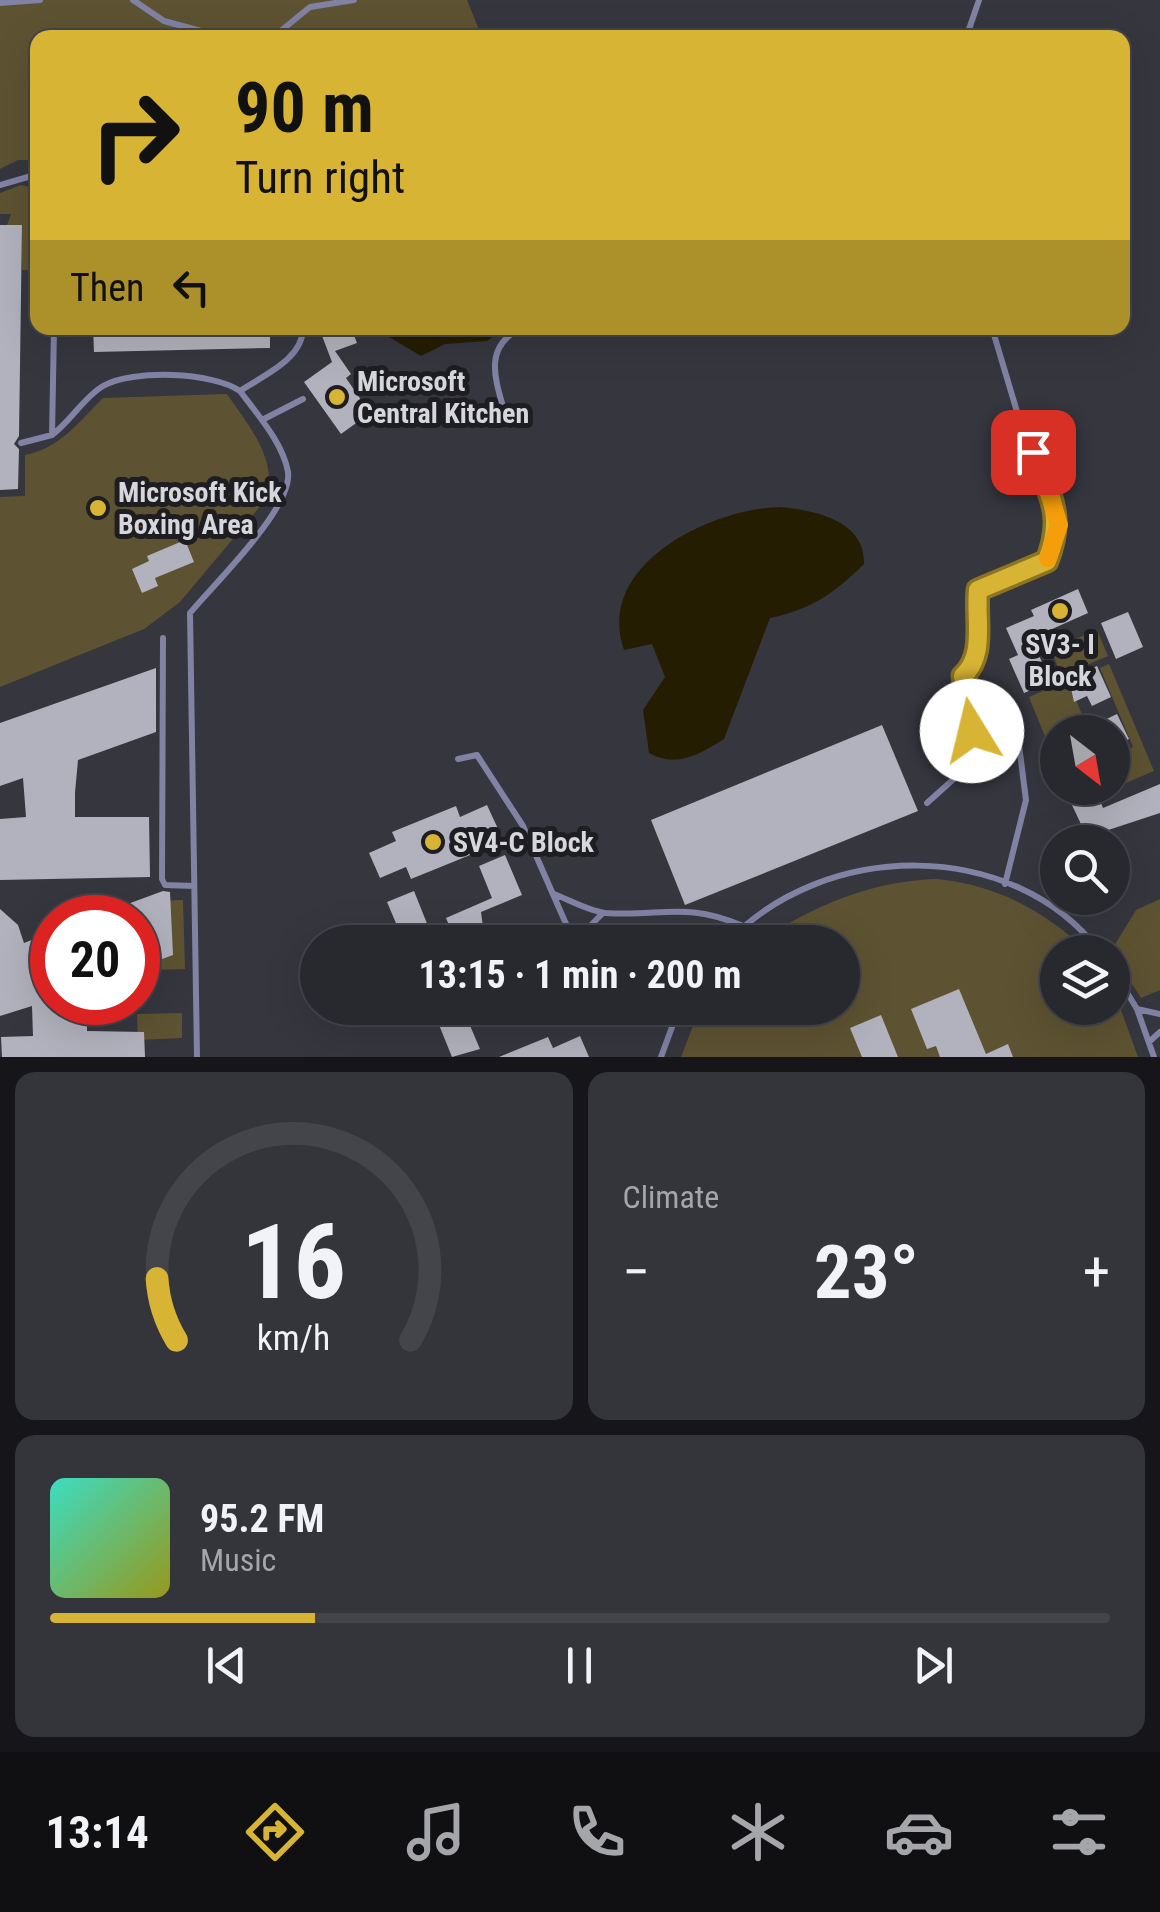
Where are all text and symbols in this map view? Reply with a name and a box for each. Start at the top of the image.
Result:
text: 90 m [235,67,374,149]
icon: right [70,70,200,200]
text: Turn right [235,151,405,204]
icon: left [164,260,219,315]
text: Then [70,266,144,310]
place label: Microsoft Central Kitchen [357,365,529,430]
marker: Microsoft Central Kitchen [326,386,348,408]
pin [991,410,1076,495]
icon: arrive [1006,425,1061,480]
place label: Microsoft Kick Boxing Area [118,476,282,541]
marker: Microsoft Kick Boxing Area [87,497,109,519]
marker: SV3- I Block [1049,600,1071,622]
place label: SV3- I Block [1025,628,1095,693]
position arrow [920,679,1024,783]
north arrow [1040,715,1130,805]
map controls [1040,715,1130,1025]
button: search [1040,825,1130,915]
place label: SV4-C Block [453,826,595,859]
marker: SV4-C Block [422,831,444,853]
speed limit sign: 20 [30,895,160,1025]
button: layers [1040,935,1130,1025]
text: 13:15 · 1 min · 200 m [419,953,741,997]
text: Climate [623,1178,719,1216]
text: 16 [241,1202,346,1323]
text: 23° [814,1228,919,1316]
text: − [623,1240,650,1304]
text: + [1083,1240,1110,1304]
text: km/h [257,1317,331,1359]
text: 95.2 FM [200,1497,324,1541]
text: Music [200,1541,276,1579]
icon: previous [199,1638,254,1693]
icon: pause [552,1638,607,1693]
icon: next [906,1638,961,1693]
icon: directions [240,1797,310,1867]
icon: music [401,1797,471,1867]
icon: phone [562,1797,632,1867]
icon: climate [723,1797,793,1867]
icon: car [884,1797,954,1867]
icon: filters [1044,1797,1114,1867]
text: 13:14 [45,1806,149,1859]

